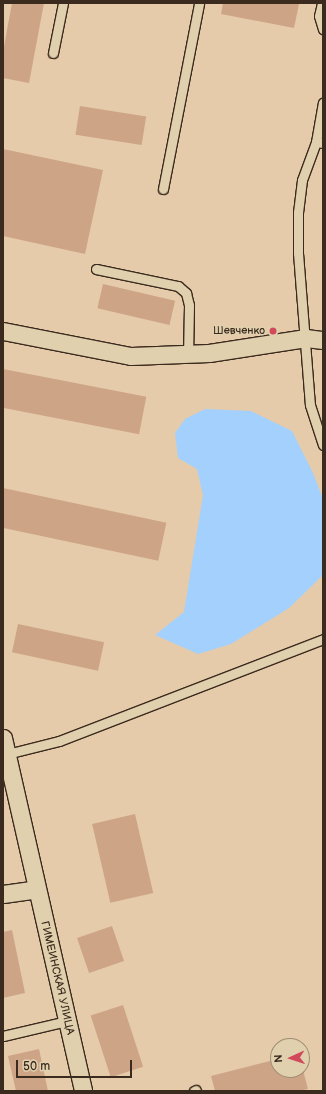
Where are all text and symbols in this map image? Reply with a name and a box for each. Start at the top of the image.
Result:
place label: Шевченко [213,324,265,338]
marker: Шевченко [268,326,278,336]
street label: ГИМЕИНСКАЯ УЛИЦА [38,920,76,1036]
north arrow [270,1038,310,1078]
scale bar [18,1052,134,1078]
text: N [272,1054,285,1063]
text: 50 m [23,1059,50,1074]

